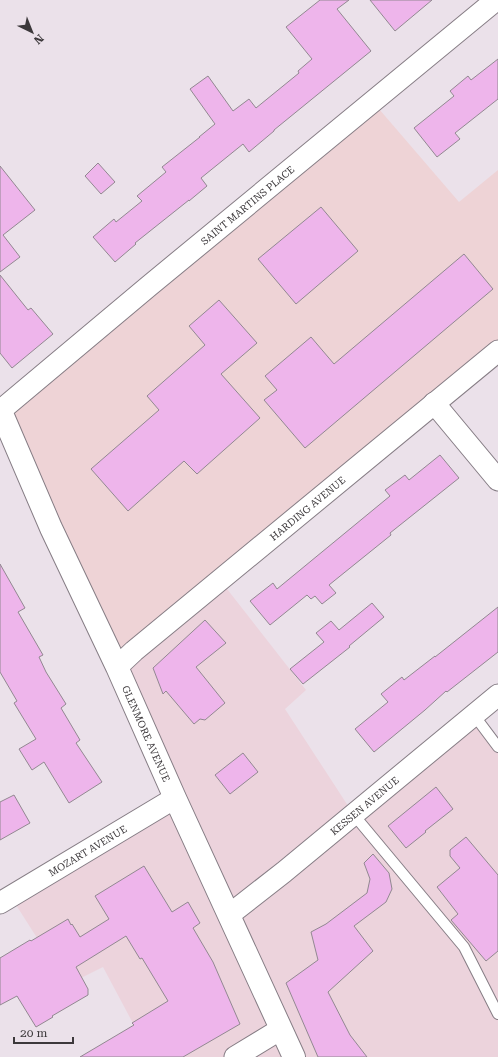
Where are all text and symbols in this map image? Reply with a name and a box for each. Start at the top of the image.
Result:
north arrow [12,12,52,52]
text: N [31,31,46,47]
street label: SAINT MARTINS PLACE [199,163,296,247]
street label: HARDING AVENUE [267,474,347,542]
street label: GLENMORE AVENUE [120,684,173,783]
street label: KESSEN AVENUE [328,774,401,837]
street label: MOZART AVENUE [46,823,128,878]
scale bar [14,1019,73,1045]
text: 20 m [20,1026,47,1040]

